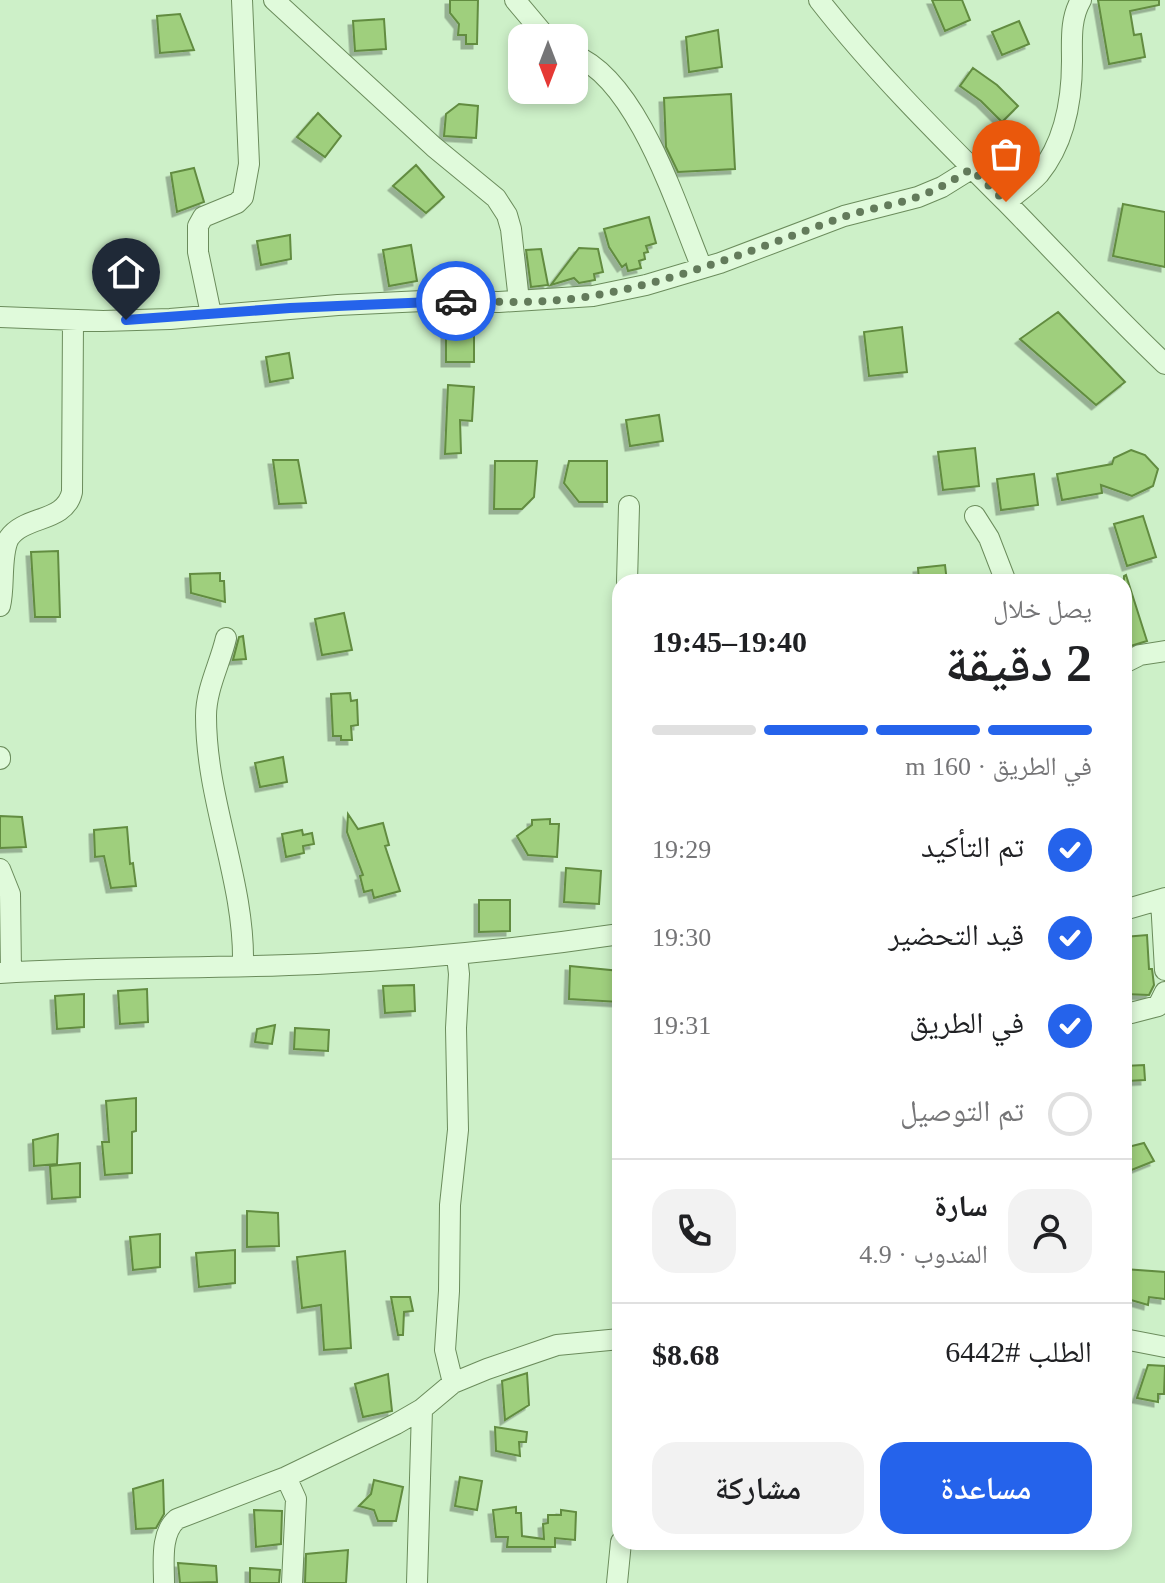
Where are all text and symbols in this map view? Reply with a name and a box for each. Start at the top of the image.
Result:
north arrow [508,24,588,104]
map controls [508,24,588,104]
pin [972,120,1040,202]
icon: bag [984,132,1028,176]
pin [92,238,160,320]
icon: home [104,250,148,294]
courier [416,261,496,341]
icon: car [434,279,478,323]
text: يصل خلال [993,595,1092,624]
text: 19:40–19:45 [652,625,807,658]
text: 2 دقيقة [945,635,1092,692]
text: في الطريق · 160 m [905,752,1092,781]
icon: check [1048,828,1092,872]
text: تم التأكيد [921,830,1024,863]
text: 19:29 [652,835,711,864]
icon: check [1048,916,1092,960]
text: قيد التحضير [888,918,1024,951]
text: 19:30 [652,923,711,952]
icon: check [1048,1004,1092,1048]
text: في الطريق [909,1006,1024,1039]
text: 19:31 [652,1011,711,1040]
text: تم التوصيل [900,1094,1024,1127]
button: phone [652,1189,736,1273]
text: سارة [934,1189,988,1222]
button: person [1008,1189,1092,1273]
text: المندوب · 4.9 [859,1240,988,1269]
text: الطلب #6442 [945,1335,1092,1368]
text: $8.68 [652,1338,720,1371]
button: مشاركة [652,1442,864,1534]
button: مساعدة [880,1442,1092,1534]

